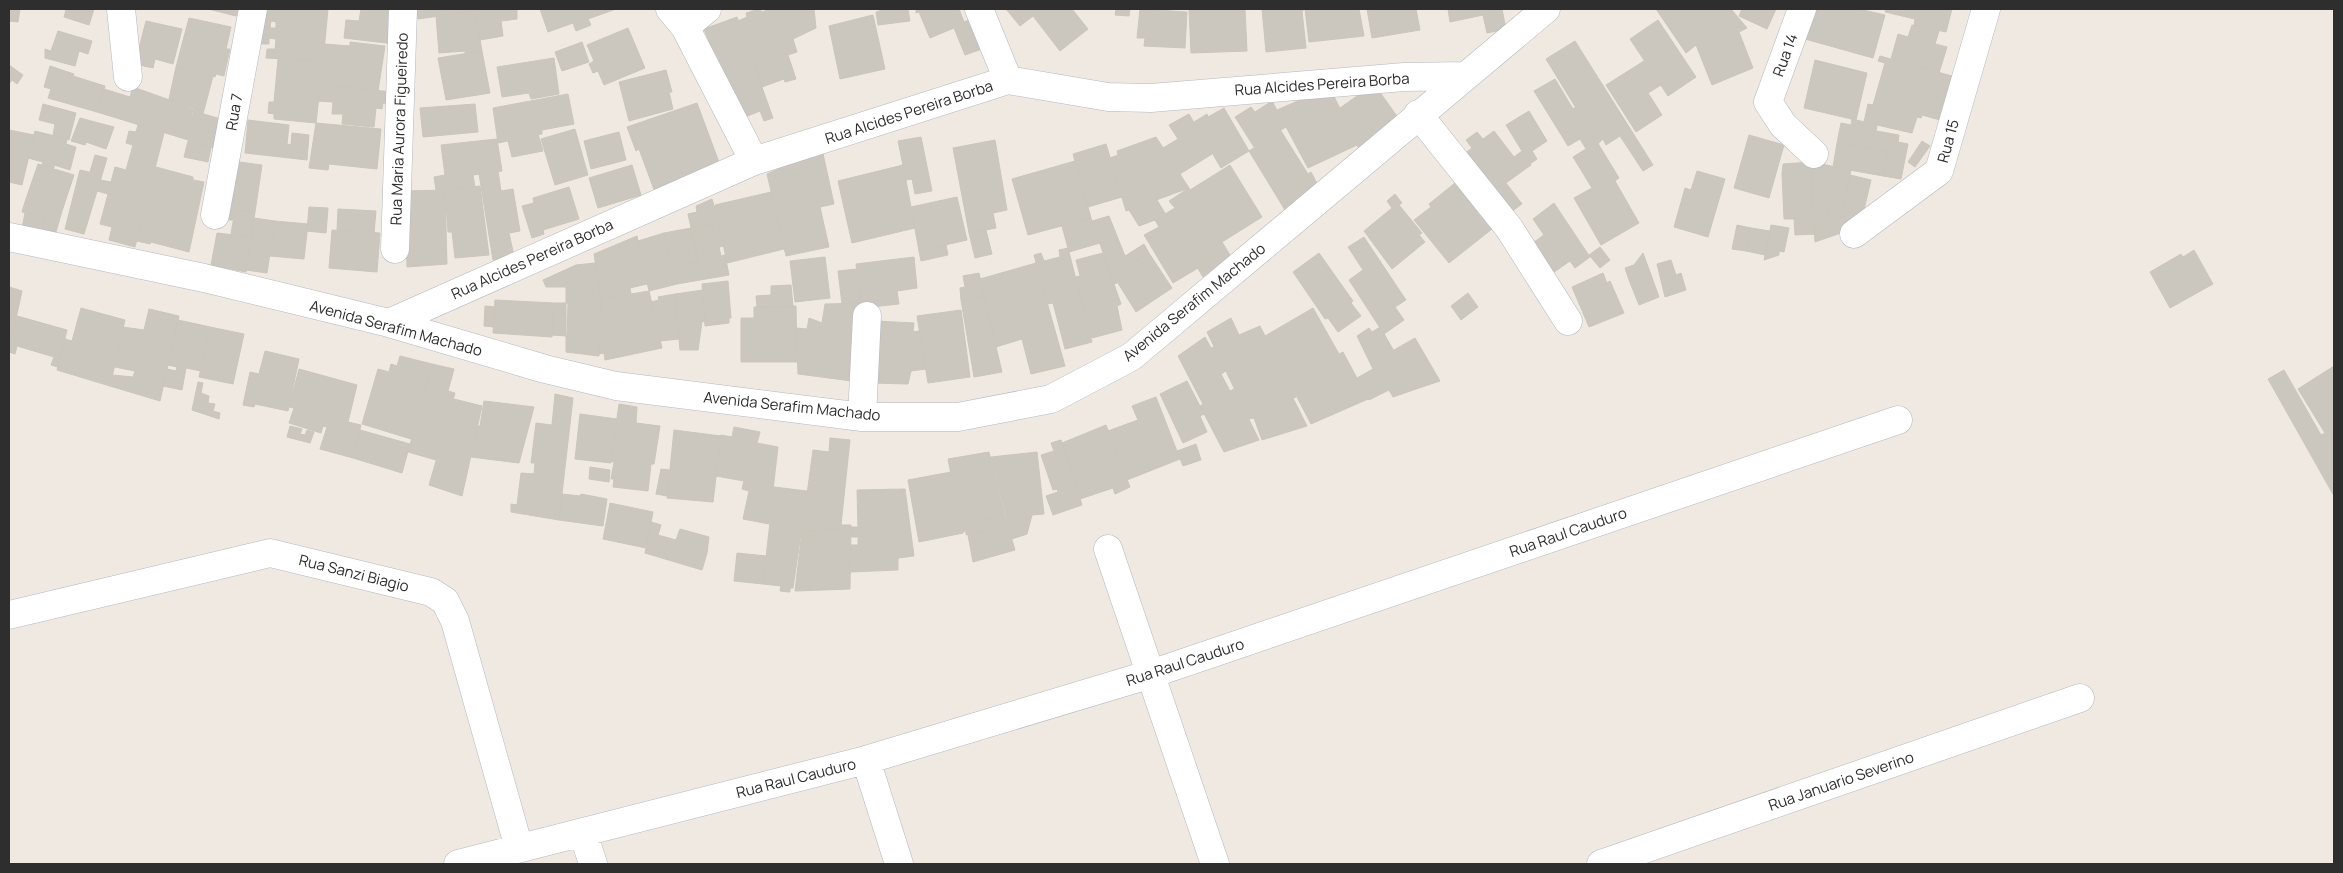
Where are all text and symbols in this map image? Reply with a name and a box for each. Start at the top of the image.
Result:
street label: Rua 14 [1768,30,1803,79]
street label: Rua Maria Aurora Figueiredo [385,32,413,226]
street label: Rua Alcides Pereira Borba [1234,67,1410,101]
street label: Rua Alcides Pereira Borba [822,75,996,149]
street label: Rua 7 [220,92,248,132]
street label: Rua 15 [1932,117,1964,165]
street label: Rua Alcides Pereira Borba [448,214,616,304]
street label: Avenida Serafim Machado [1118,238,1270,366]
street label: Avenida Serafim Machado [307,295,485,361]
street label: Avenida Serafim Machado [702,386,882,426]
street label: Rua Raul Cauduro [1507,502,1630,562]
street label: Rua Sanzi Biagio [297,549,411,597]
street label: Rua Raul Cauduro [1123,633,1247,691]
street label: Rua Januario Severino [1766,746,1917,816]
street label: Rua Raul Cauduro [734,753,858,803]

